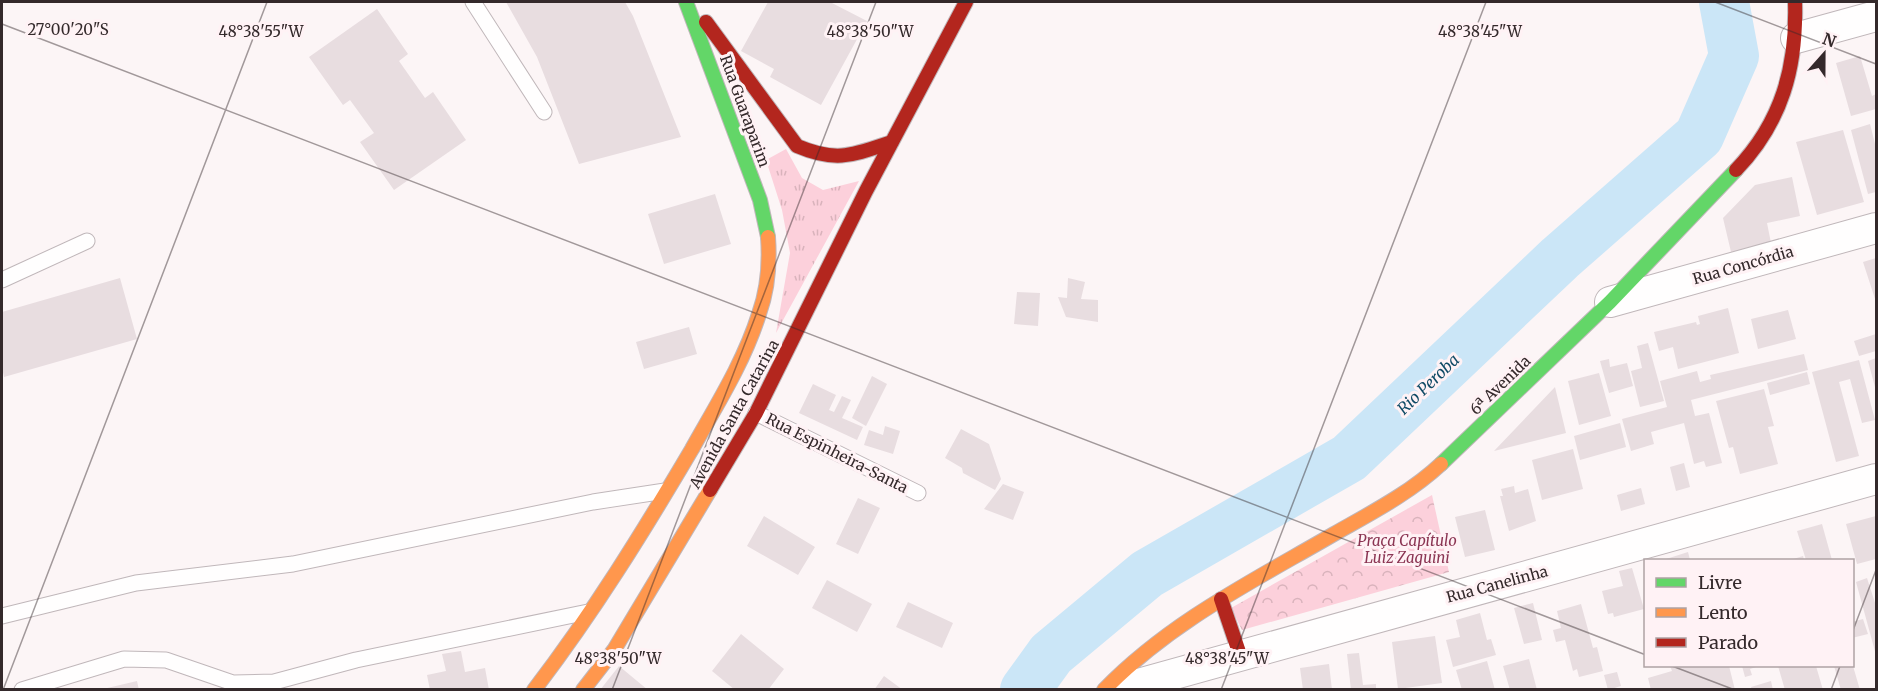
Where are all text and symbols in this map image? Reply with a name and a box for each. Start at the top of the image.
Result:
text: 27°00'20"S [27,20,109,39]
text: 48°38'55"W [219,22,305,41]
text: 48°38'50"W [827,22,914,41]
text: 48°38'45"W [1438,22,1523,41]
north arrow [1794,24,1854,84]
text: N [1820,28,1839,52]
street label: Rua Guaraparim [716,52,774,170]
street label: Rua Concórdia [1690,242,1796,288]
street label: Avenida Santa Catarina [685,336,783,493]
water label: Rio Peroba [1393,350,1463,418]
street label: 6ª Avenida [1466,351,1534,419]
street label: Rua Espinheira-Santa [763,409,911,497]
park label: Praça Capítulo Luiz Zaguini [1357,531,1457,567]
legend [1644,559,1854,667]
street label: Rua Canelinha [1444,561,1550,607]
text: Livre [1698,571,1742,594]
text: Lento [1698,601,1748,624]
text: Parado [1698,631,1758,654]
text: 48°38'50"W [575,649,662,668]
text: 48°38'45"W [1185,649,1270,668]

